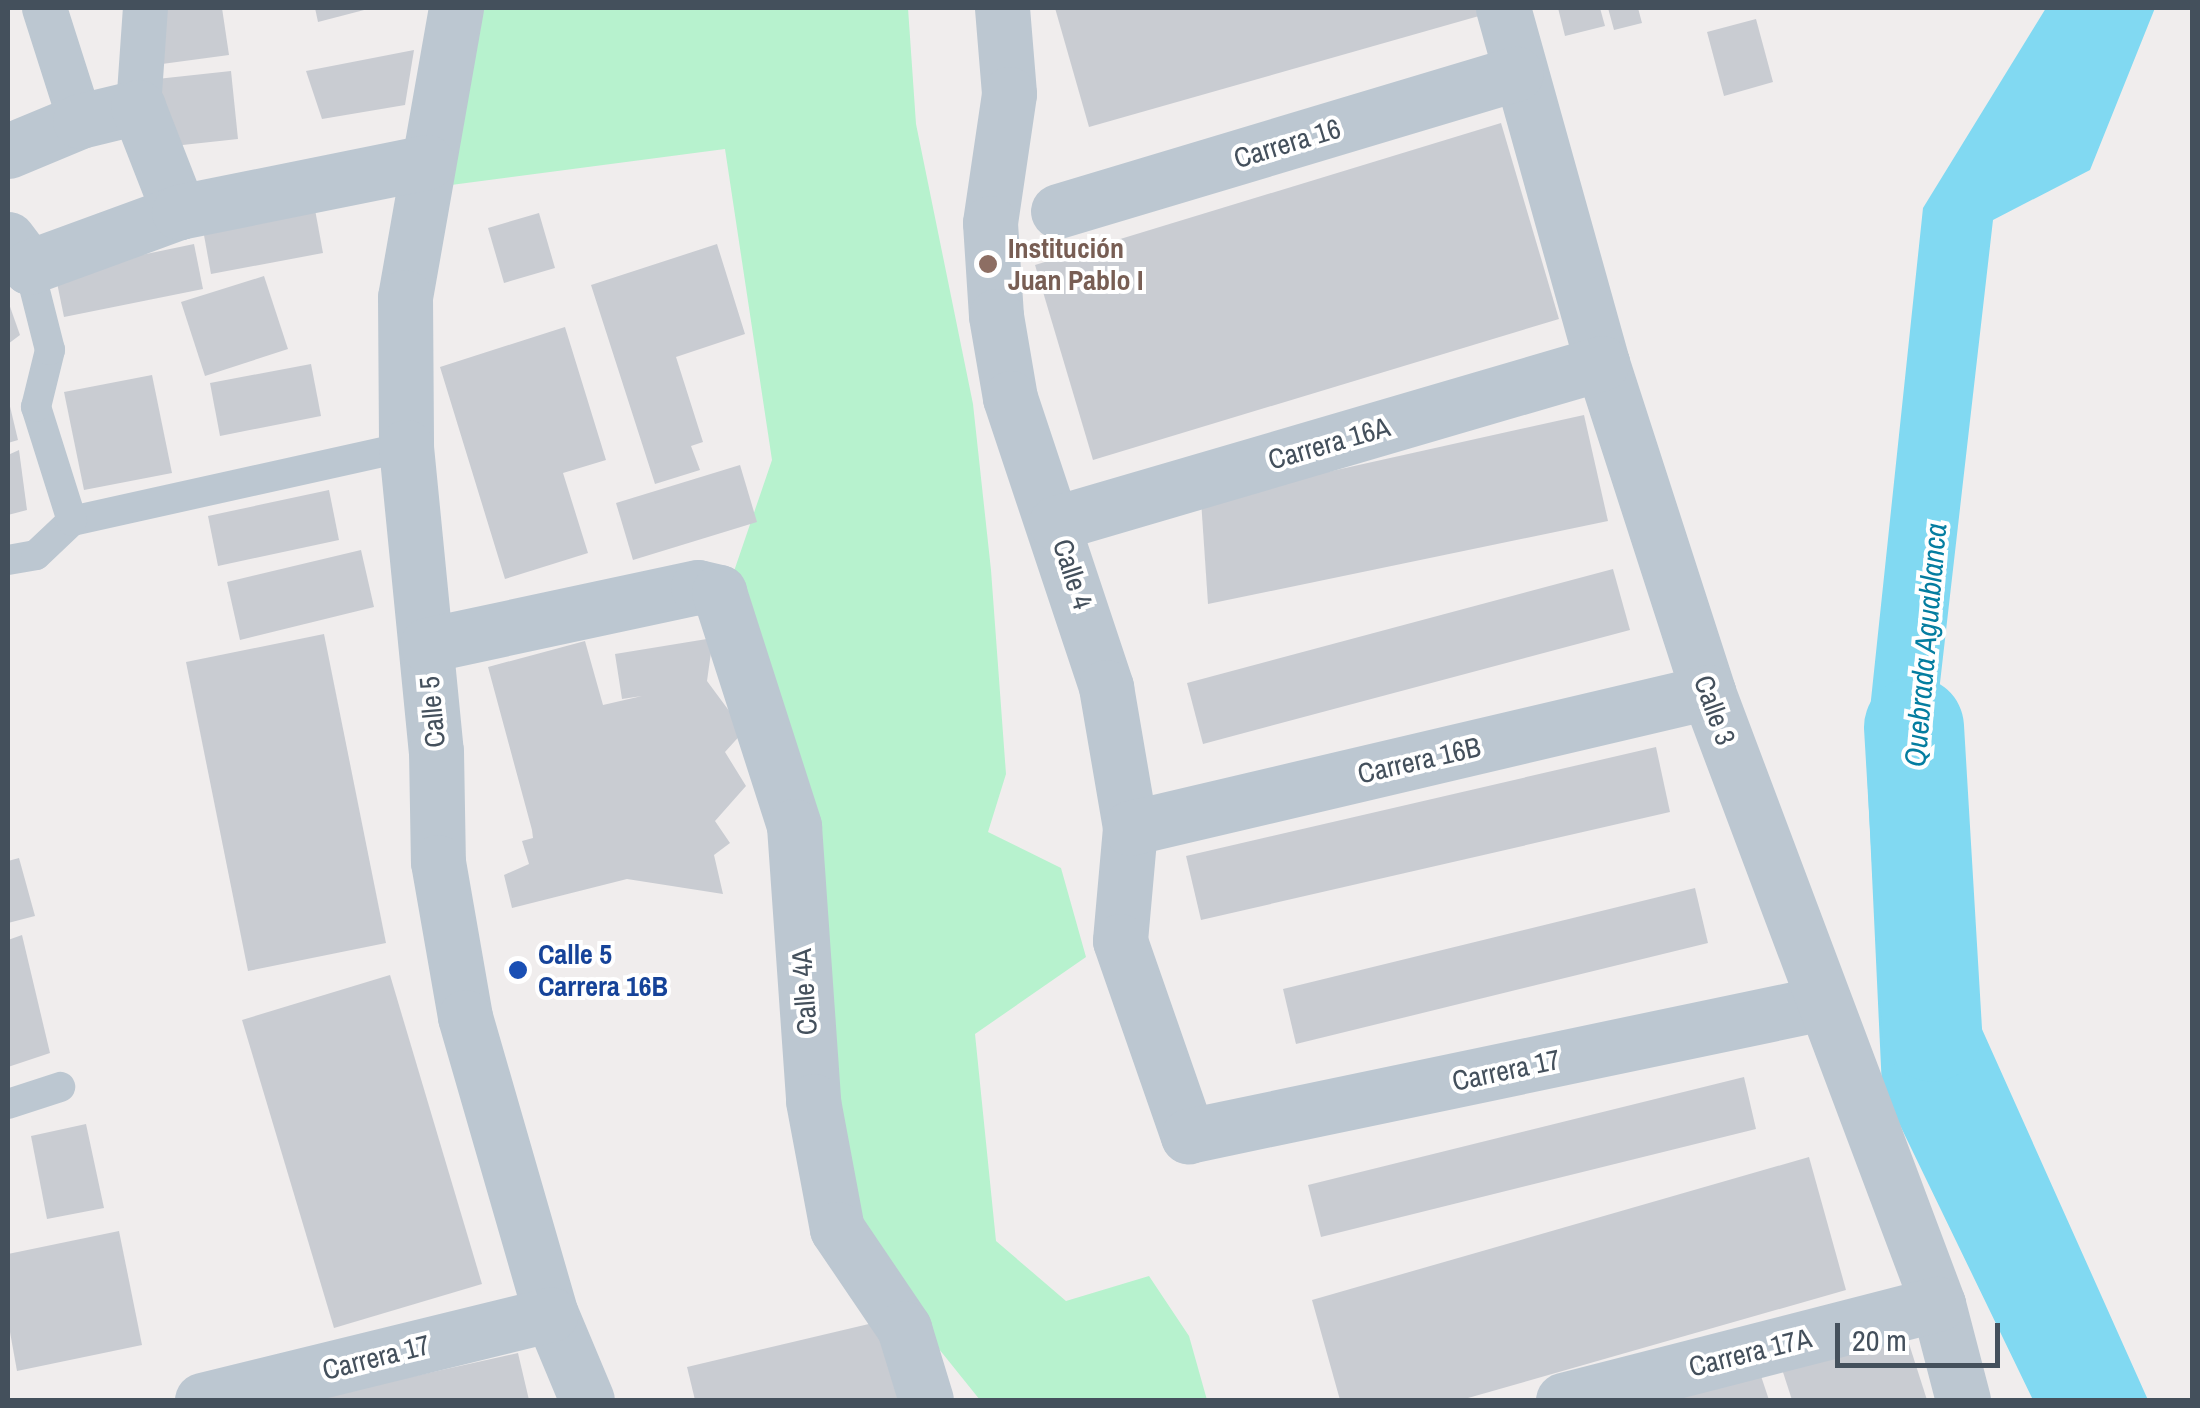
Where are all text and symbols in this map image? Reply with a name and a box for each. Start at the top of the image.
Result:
street label: Carrera 16 [1230,111,1344,175]
place label: Institución Juan Pablo I [1008,231,1143,297]
marker: Institución Juan Pablo I [977,253,999,275]
street label: Carrera 16A [1264,410,1394,476]
water label: Quebrada Aguablanca [1896,521,1954,769]
street label: Calle 4 [1046,535,1100,613]
street label: Calle 3 [1687,671,1743,749]
street label: Calle 5 [412,675,452,749]
street label: Carrera 16B [1354,730,1484,790]
place label: Calle 5 Carrera 16B [538,937,668,1003]
street label: Calle 4A [784,948,824,1036]
marker: Calle 5 Carrera 16B [507,959,529,981]
street label: Carrera 17 [1449,1042,1563,1098]
scale bar [1840,1303,2005,1365]
text: 20 m [1852,1320,1907,1360]
street label: Carrera 17A [1685,1321,1815,1383]
street label: Carrera 17 [319,1327,433,1387]

